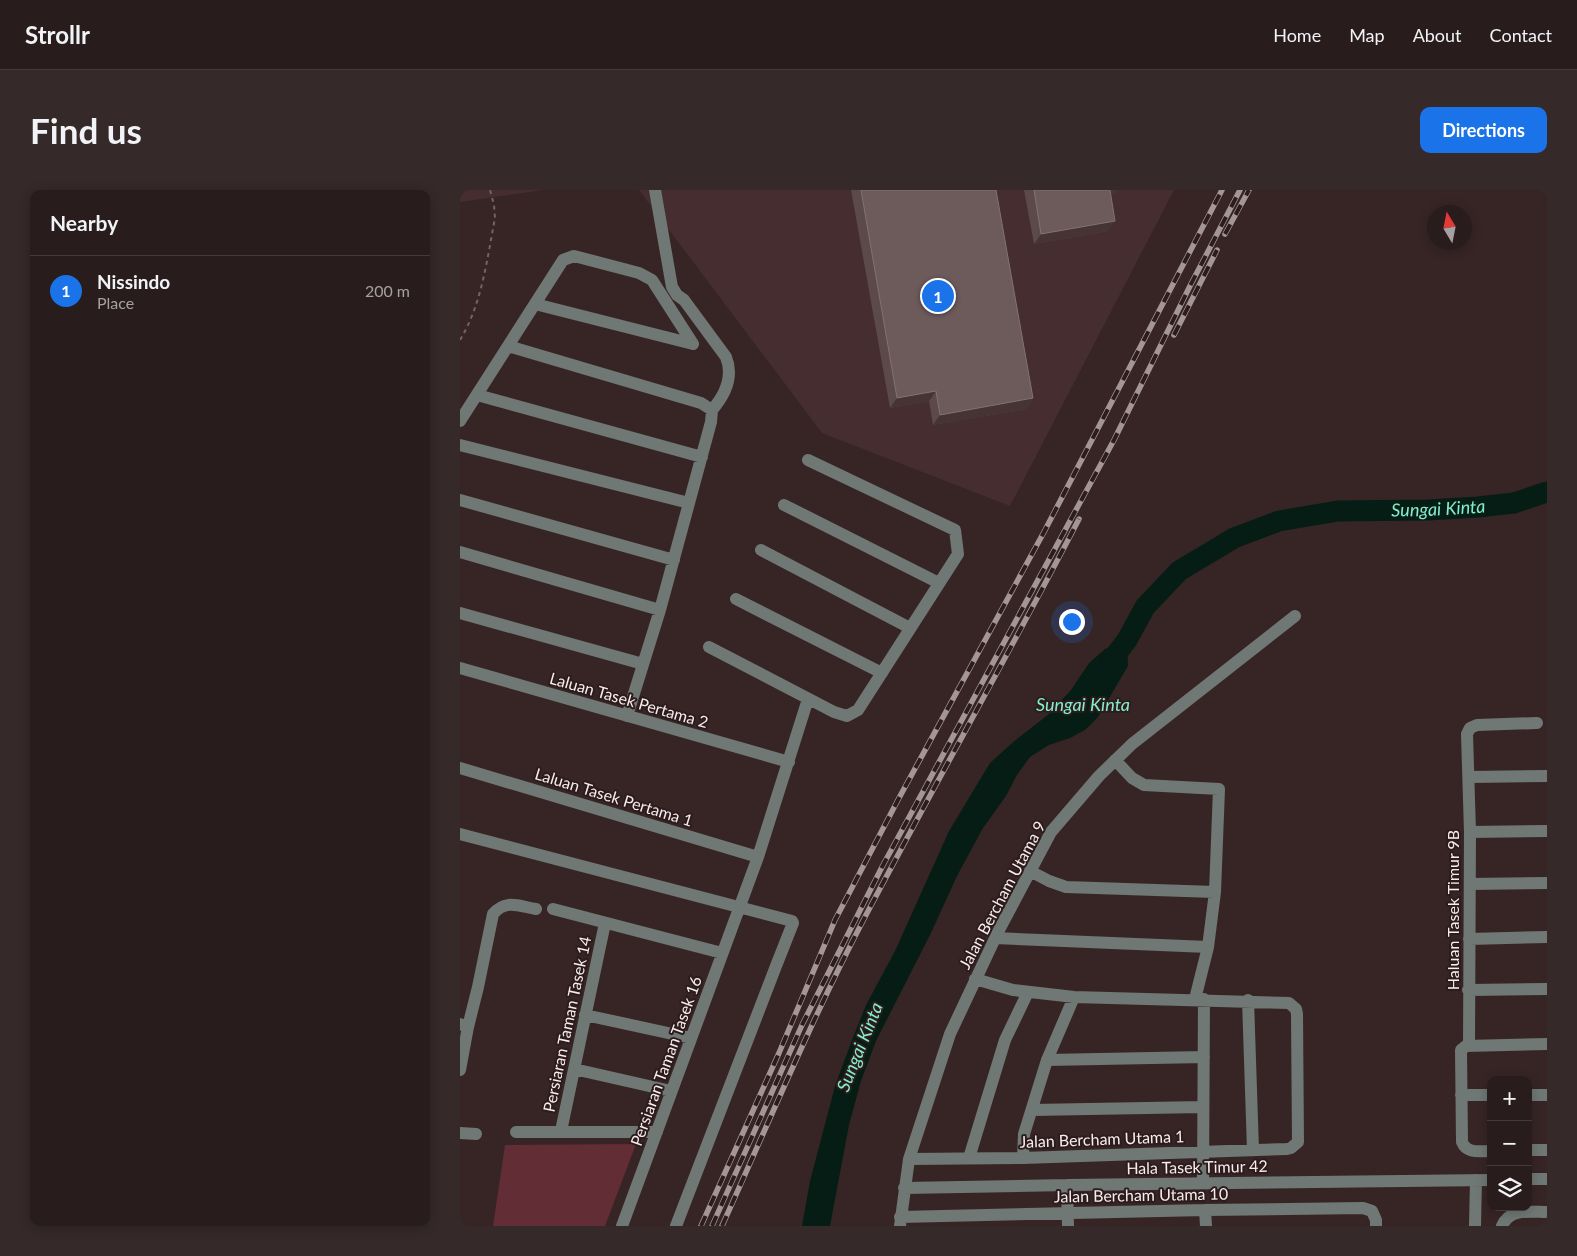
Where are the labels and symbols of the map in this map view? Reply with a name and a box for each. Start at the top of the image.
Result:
north arrow [1427,205,1472,250]
pin: 1 [922,277,954,315]
water label: Sungai Kinta [1391,494,1486,520]
your location [1059,609,1085,635]
street label: Laluan Tasek Pertama 2 [548,668,711,731]
water label: Sungai Kinta [1036,693,1130,715]
street label: Laluan Tasek Pertama 1 [533,763,695,830]
street label: Jalan Bercham Utama 9 [954,818,1049,972]
street label: Haluan Tasek Timur 9B [1443,830,1462,990]
street label: Persiaran Taman Tasek 14 [539,934,594,1114]
street label: Persiaran Taman Tasek 16 [626,973,705,1148]
water label: Sungai Kinta [831,999,887,1094]
street label: Jalan Bercham Utama 1 [1019,1126,1185,1151]
street label: Hala Tasek Timur 42 [1126,1156,1268,1177]
street label: Jalan Bercham Utama 10 [1054,1183,1228,1206]

